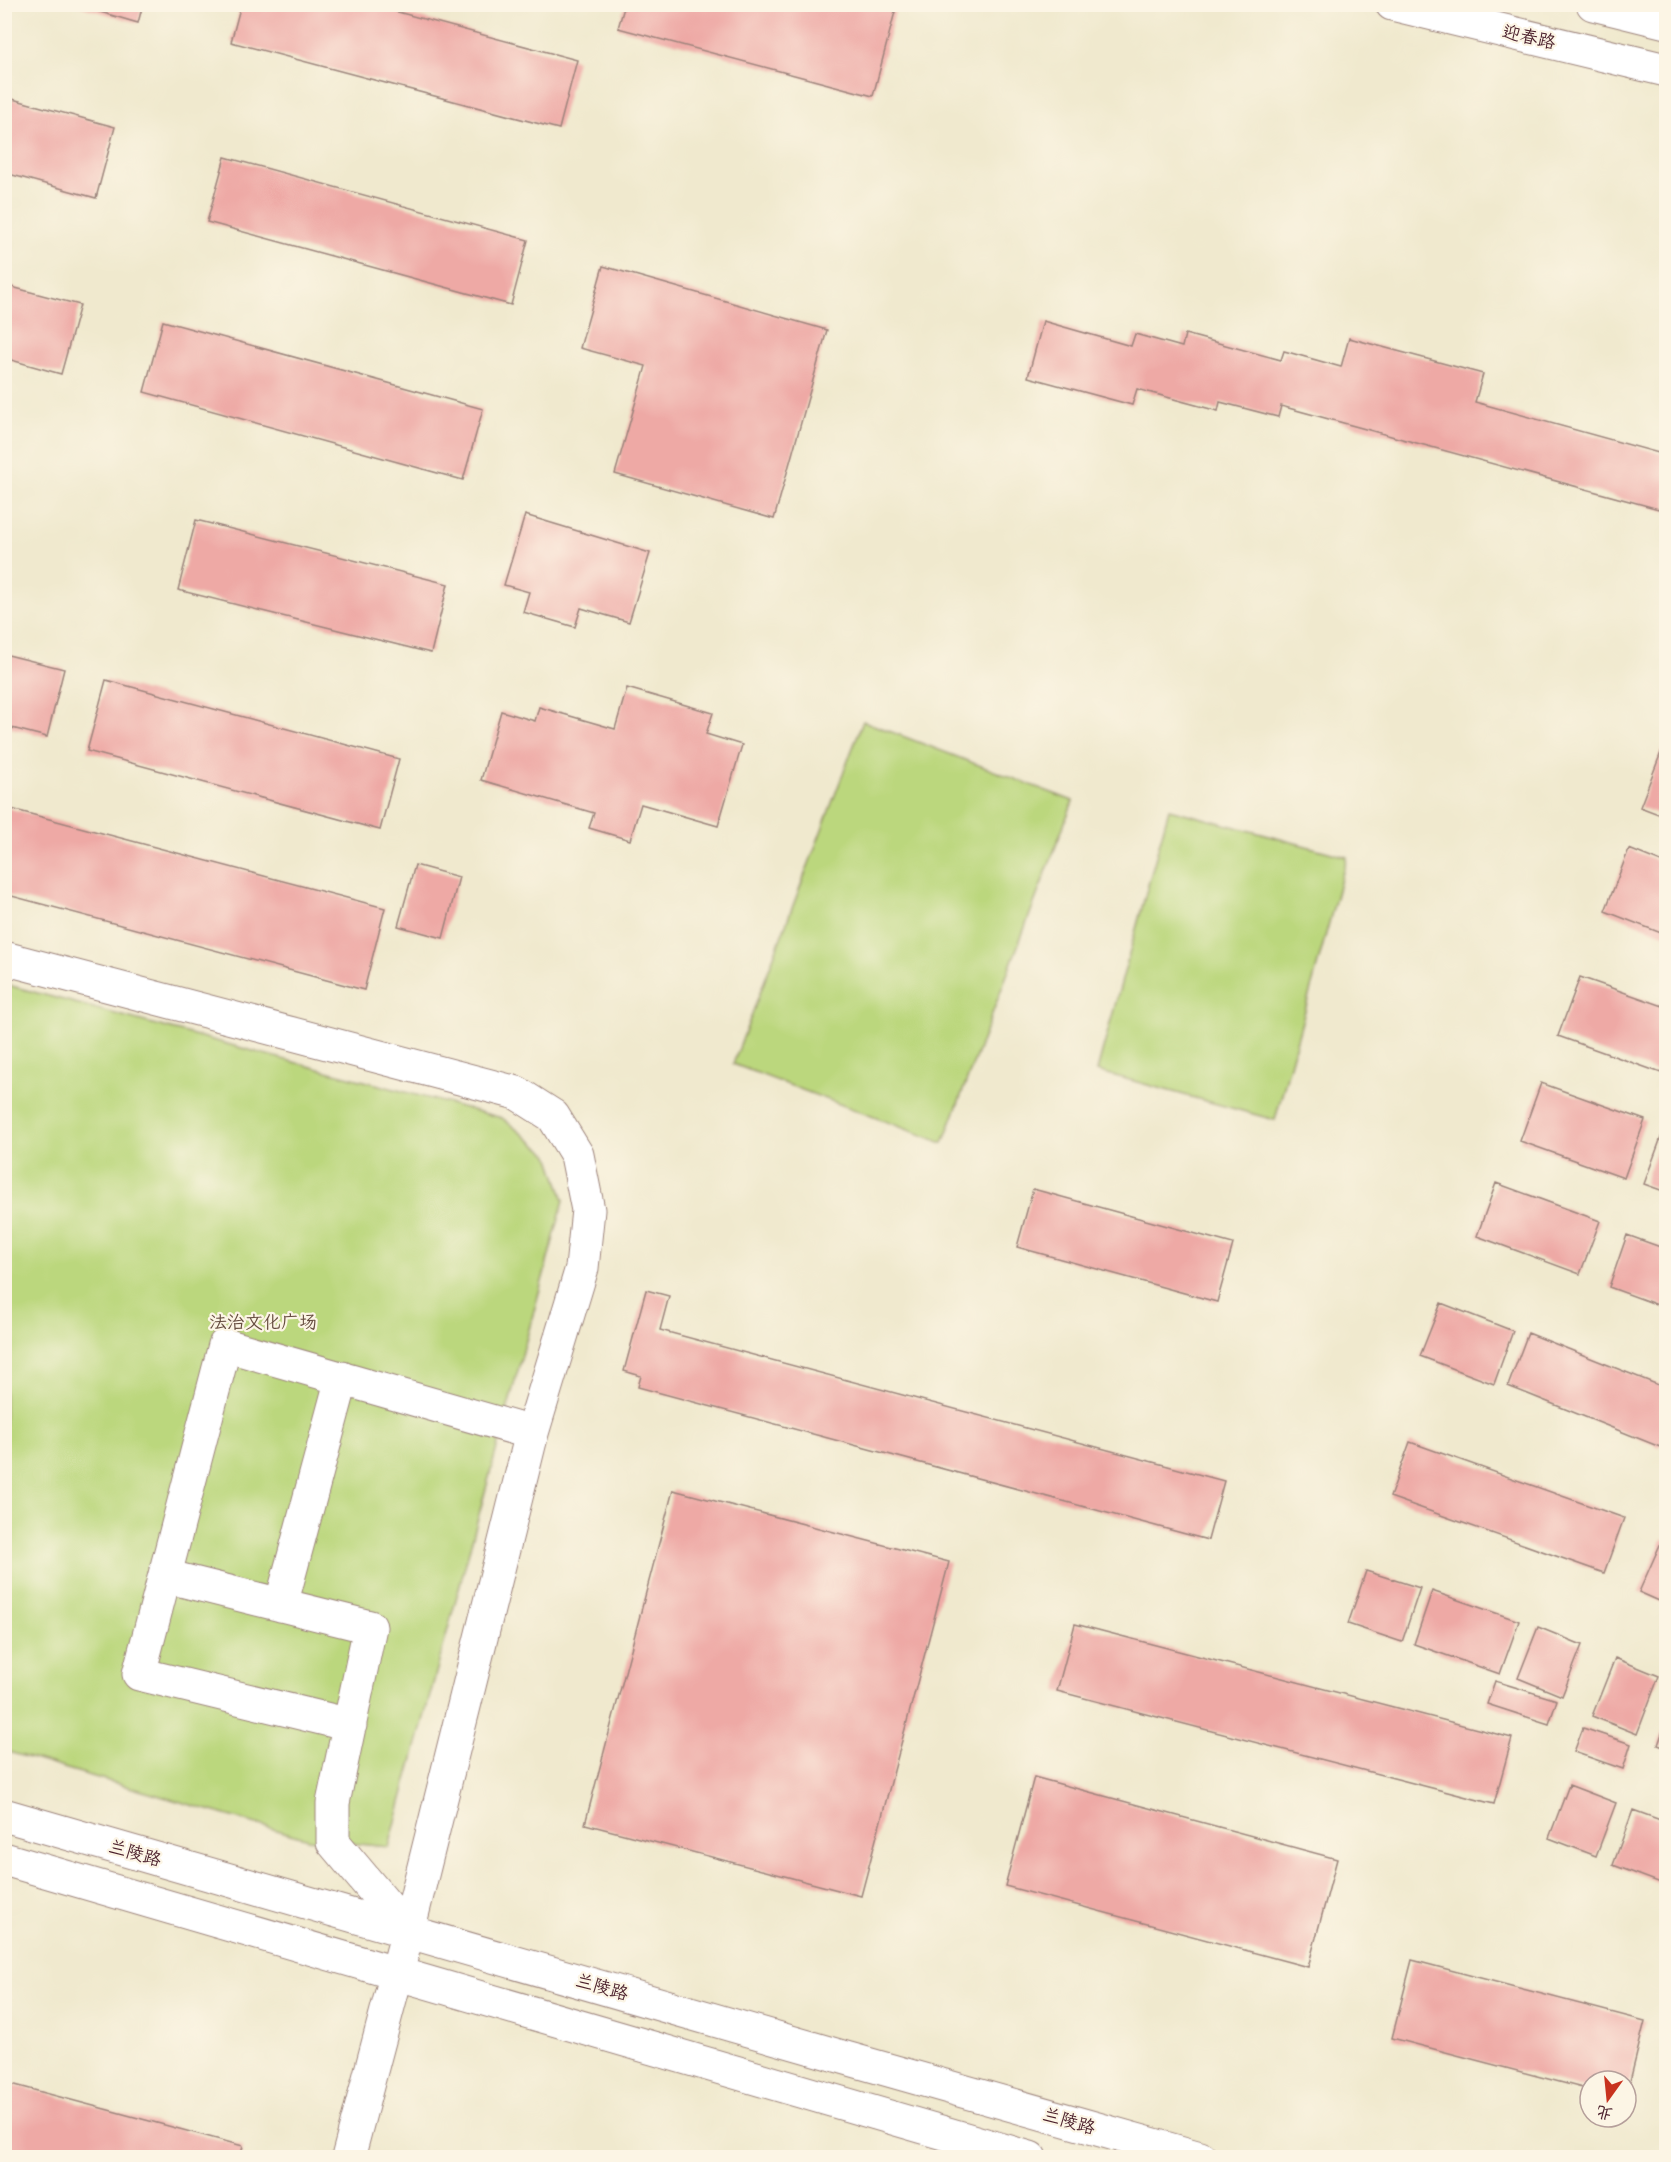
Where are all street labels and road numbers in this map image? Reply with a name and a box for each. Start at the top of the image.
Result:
street label: 迎春路 [1500,20,1558,56]
street label: 兰陵路 [105,1835,164,1873]
street label: 兰陵路 [572,1969,631,2007]
street label: 兰陵路 [1039,2103,1098,2141]

